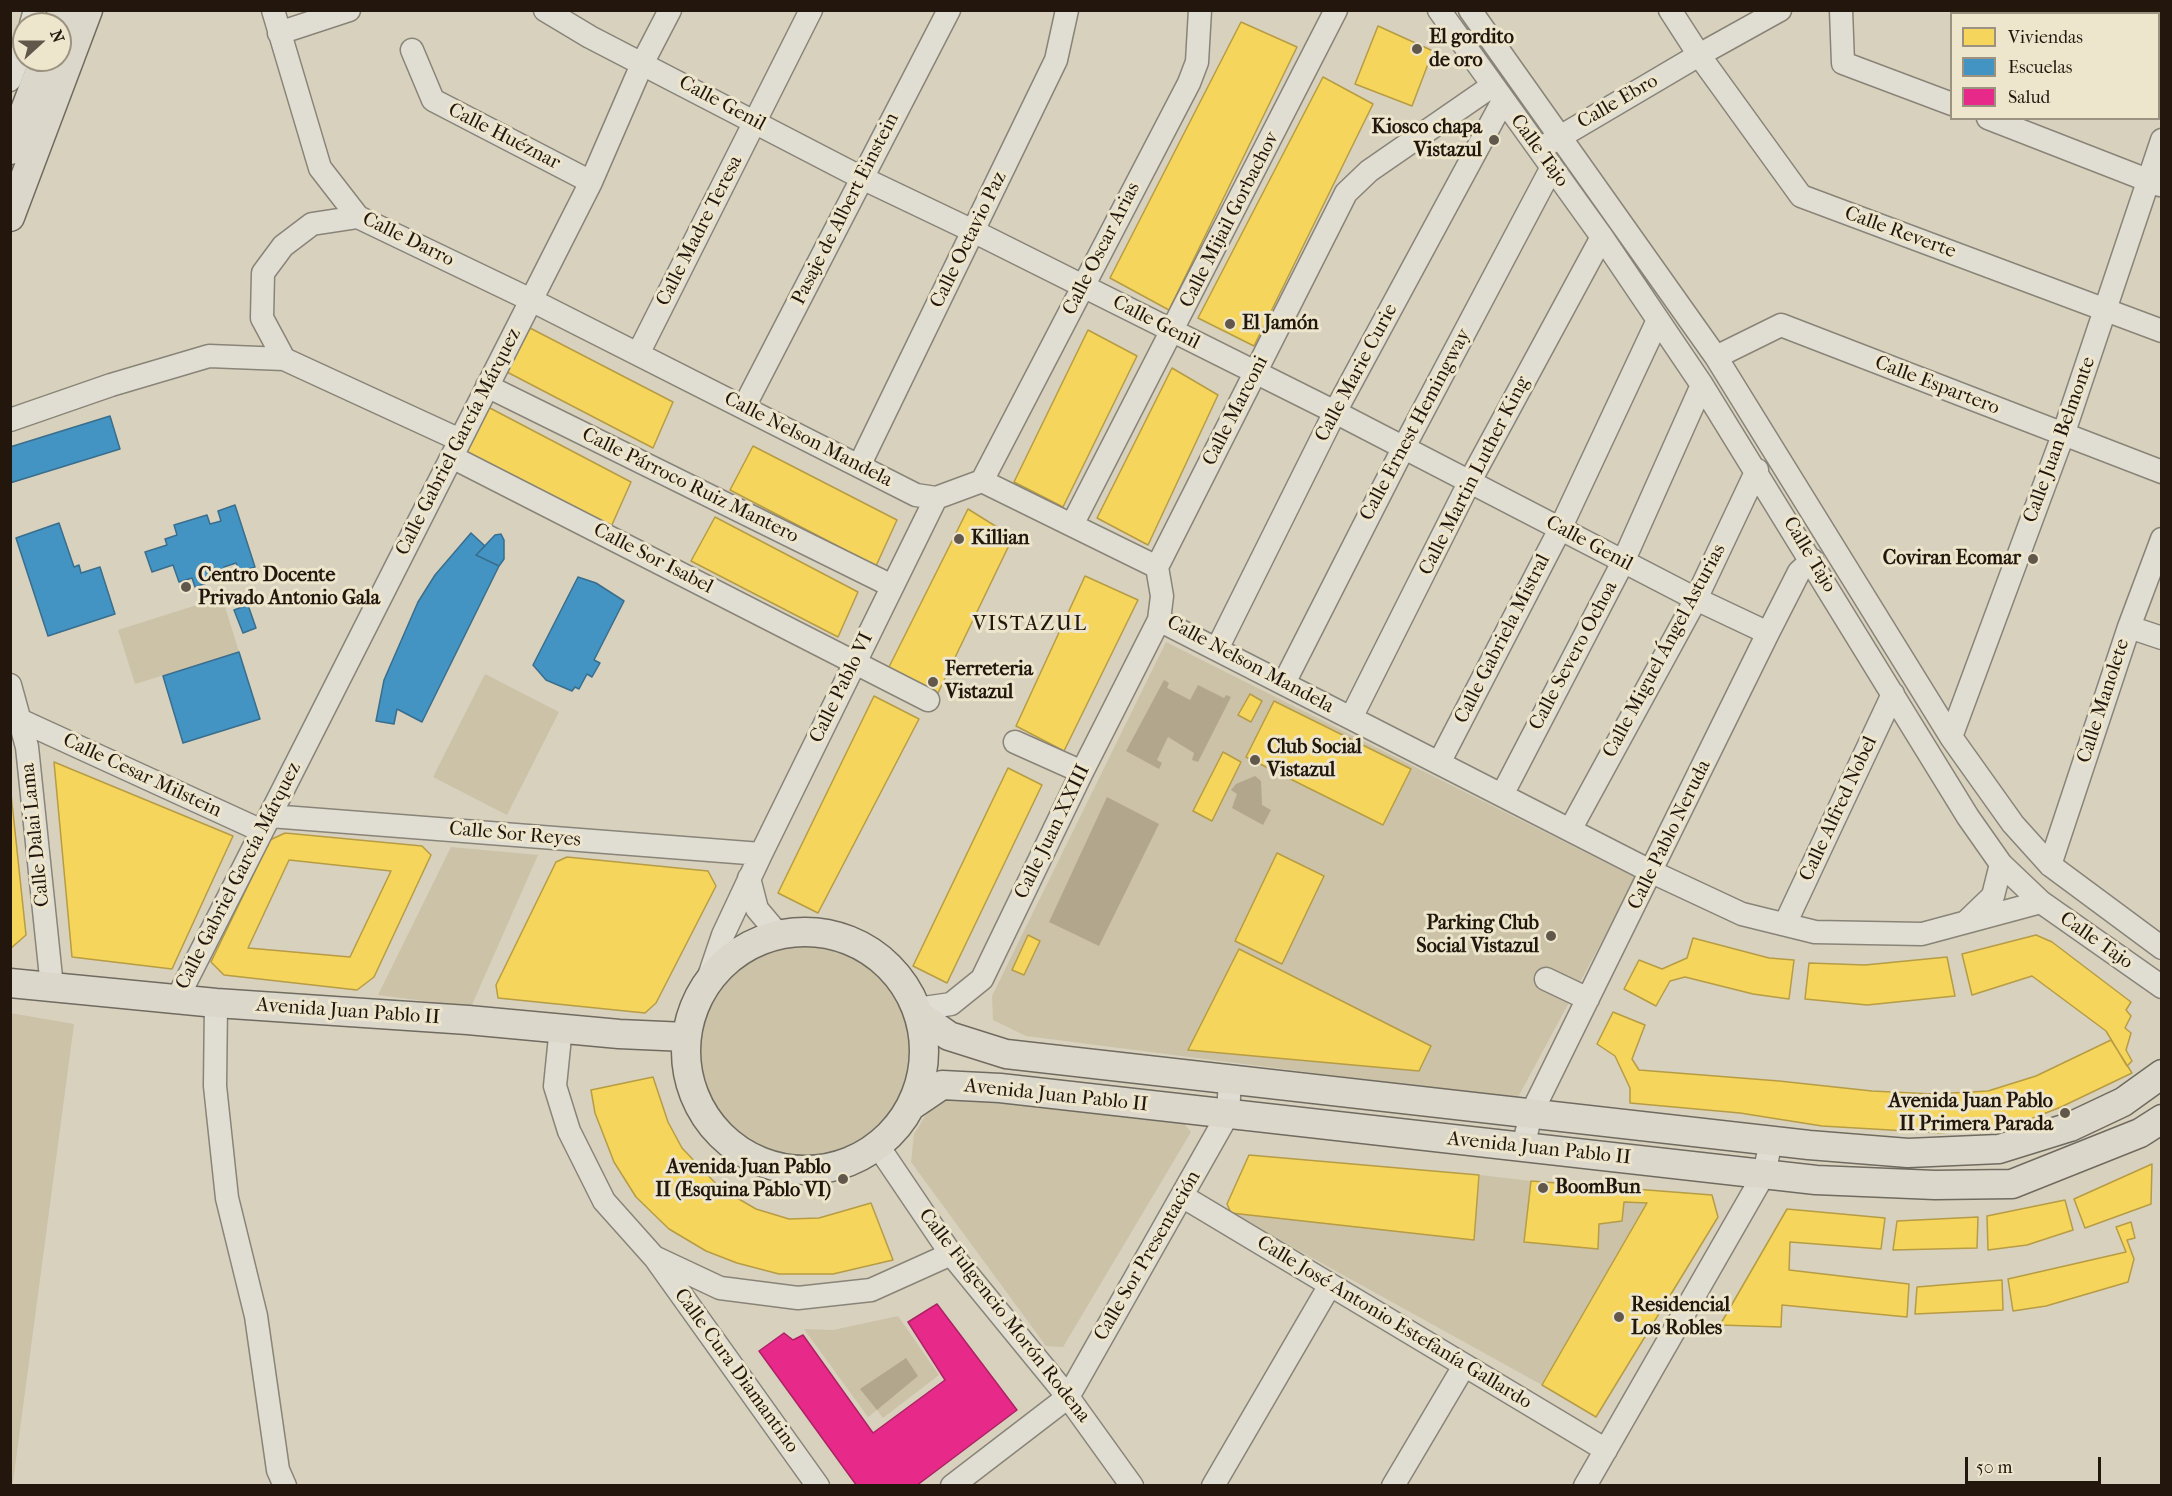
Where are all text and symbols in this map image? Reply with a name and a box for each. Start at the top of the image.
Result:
north arrow [12,12,72,72]
legend [1950,12,2160,120]
place label: El gordito de oro [1429,26,1514,73]
text: N [46,27,68,45]
text: Viviendas [2008,27,2083,48]
marker: El gordito de oro [1410,42,1424,56]
text: Escuelas [2008,57,2072,78]
street label: Calle Ebro [1574,69,1662,135]
street label: Calle Genil [674,71,770,137]
text: Salud [2008,87,2050,108]
street label: Calle Huéznar [444,98,564,176]
street label: Pasaje de Albert Einstein [787,109,905,309]
street label: Calle Tajo [1505,110,1573,192]
place label: Kiosco chapa Vistazul [1372,116,1482,163]
street label: Calle Mijail Gorbachov [1175,128,1285,312]
marker: Kiosco chapa Vistazul [1487,133,1501,147]
street label: Calle Madre Teresa [652,152,748,310]
street label: Calle Octavio Paz [926,168,1012,312]
street label: Calle Oscar Arias [1058,179,1146,319]
street label: Calle Reverte [1841,202,1959,264]
street label: Calle Darro [358,207,458,273]
street label: Calle Genil [1108,291,1204,355]
street label: Calle Marie Curie [1311,300,1403,446]
place label: El Jamón [1242,312,1319,336]
marker: El Jamón [1223,317,1237,331]
street label: Calle Gabriel García Márquez [391,324,527,560]
street label: Calle Ernest Hemingway [1355,325,1477,525]
street label: Calle Espartero [1871,351,2003,421]
street label: Calle Marconi [1198,352,1274,470]
street label: Calle Juan Belmonte [2019,354,2101,526]
street label: Calle Martin Luther King [1414,373,1536,579]
street label: Calle Nelson Mandela [720,387,896,493]
street label: Calle Párroco Ruiz Mantero [578,423,802,549]
street label: Calle Genil [1541,511,1637,577]
street label: Calle Tajo [1777,513,1841,597]
street label: Calle Sor Isabel [589,519,717,599]
place label: Killian [971,527,1029,551]
marker: Killian [952,532,966,546]
street label: Calle Miguel Ángel Asturias [1598,540,1732,762]
place label: Coviran Ecomar [1883,547,2021,571]
street label: Calle Gabriela Mistral [1450,550,1556,728]
marker: Coviran Ecomar [2026,552,2040,566]
place label: Centro Docente Privado Antonio Gala [198,564,380,611]
street label: Calle Severo Ochoa [1525,577,1623,735]
marker: Centro Docente Privado Antonio Gala [179,580,193,594]
street label: Calle Nelson Mandela [1162,611,1338,719]
district label: VISTAZUL [972,612,1088,638]
street label: Calle Pablo VI [805,629,879,747]
street label: Calle Manolete [2073,636,2135,766]
place label: Ferreteria Vistazul [945,658,1033,705]
marker: Ferreteria Vistazul [926,675,940,689]
street label: Calle Cesar Milstein [59,729,225,823]
street label: Calle Alfred Nobel [1795,733,1883,885]
place label: Club Social Vistazul [1267,736,1362,783]
marker: Club Social Vistazul [1248,753,1262,767]
street label: Calle Pablo Neruda [1623,756,1717,914]
street label: Calle Gabriel García Márquez [171,758,307,994]
street label: Calle Juan XXIII [1010,761,1096,903]
street label: Calle Dalai Lama [17,762,55,908]
street label: Calle Sor Reyes [448,817,582,853]
street label: Calle Tajo [2055,907,2137,975]
place label: Parking Club Social Vistazul [1416,912,1539,959]
marker: Parking Club Social Vistazul [1544,929,1558,943]
street label: Avenida Juan Pablo II [255,994,441,1030]
street label: Avenida Juan Pablo II [963,1074,1149,1118]
place label: Avenida Juan Pablo II Primera Parada [1889,1090,2053,1137]
marker: Avenida Juan Pablo II Primera Parada [2058,1106,2072,1120]
street label: Avenida Juan Pablo II [1446,1127,1632,1171]
place label: Avenida Juan Pablo II (Esquina Pablo VI) [655,1156,831,1203]
street label: Calle Sor Presentación [1089,1167,1207,1345]
marker: Avenida Juan Pablo II (Esquina Pablo VI) [836,1172,850,1186]
place label: BoomBun [1555,1176,1641,1200]
marker: BoomBun [1536,1181,1550,1195]
street label: Calle Fulgencio Morón Rodena [913,1204,1095,1428]
street label: Calle José Antonio Estefanía Gallardo [1252,1231,1536,1415]
street label: Calle Cura Diamantino [668,1284,804,1458]
place label: Residencial Los Robles [1631,1294,1730,1341]
marker: Residencial Los Robles [1612,1310,1626,1324]
scale bar [1968,1445,2104,1483]
text: 50 m [1976,1457,2012,1478]

